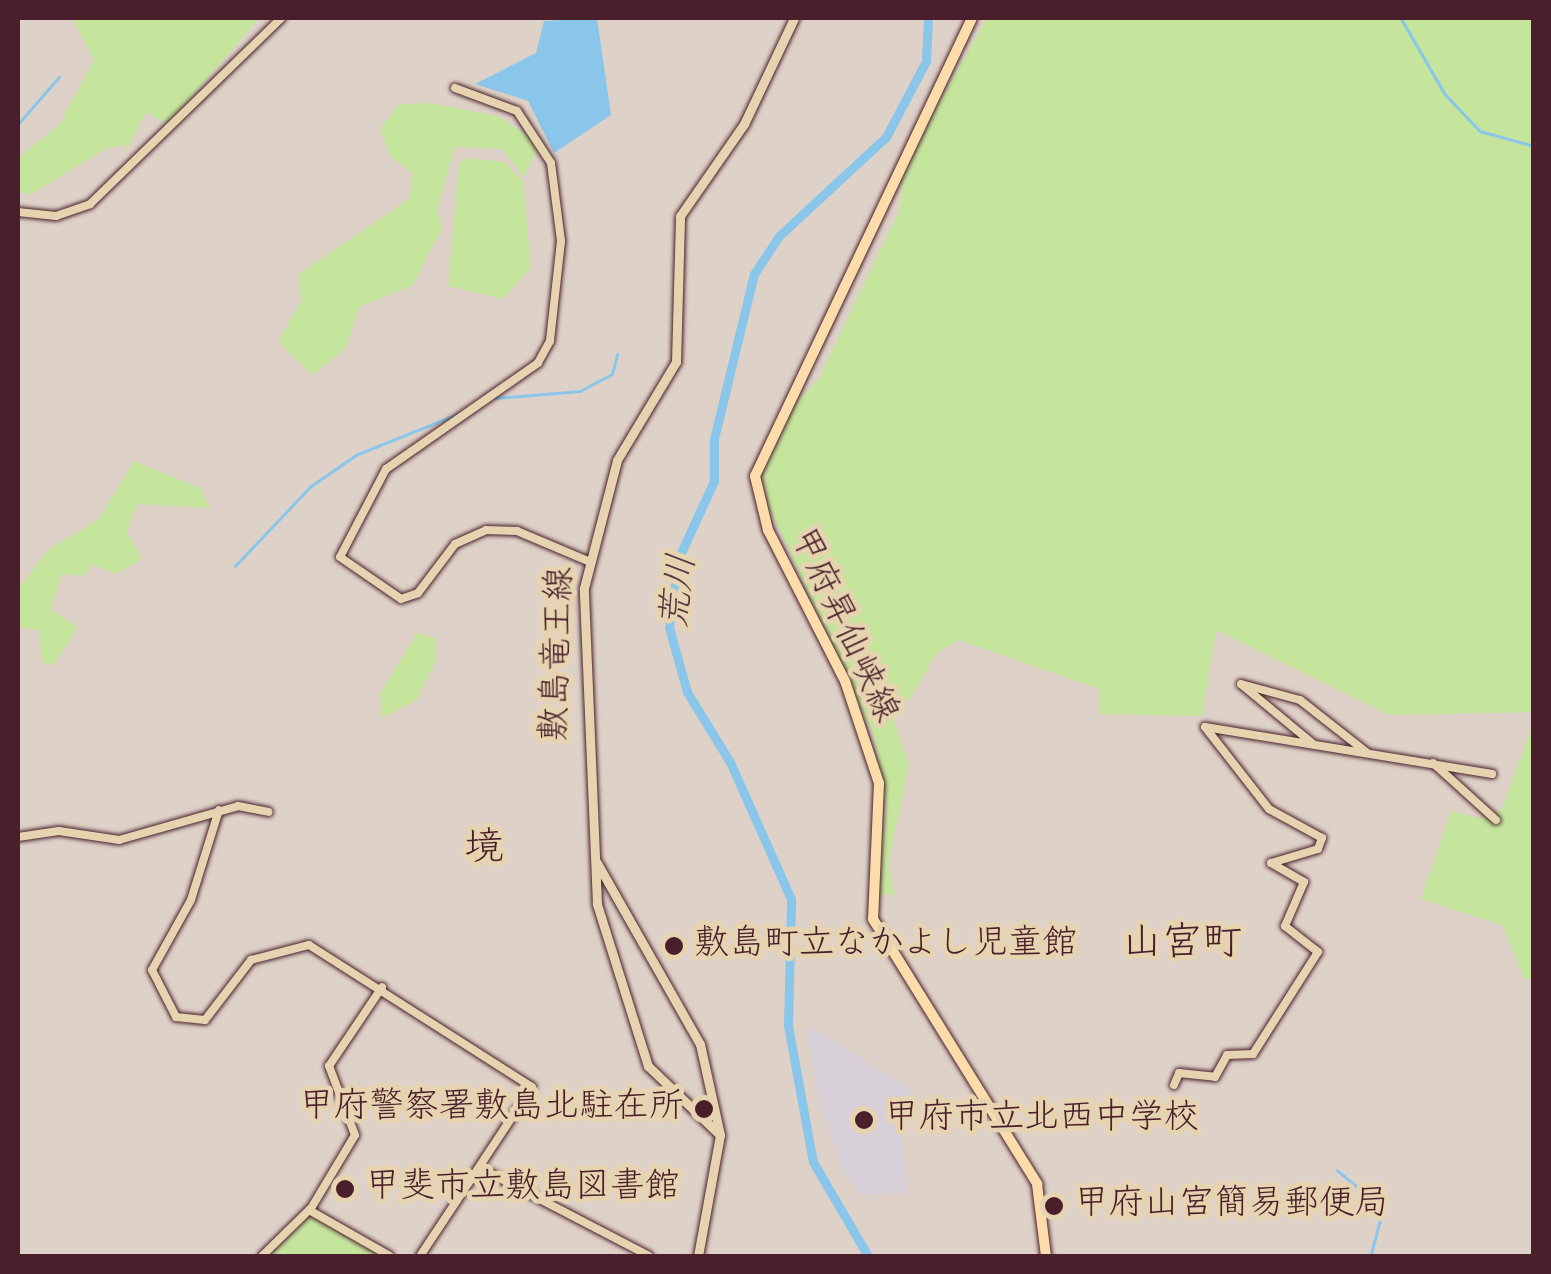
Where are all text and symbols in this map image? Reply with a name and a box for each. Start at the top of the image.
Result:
street label: 甲府昇仙峡線 [779,522,905,730]
water label: 荒川 [655,552,709,632]
street label: 敷島竜王線 [536,566,584,742]
district label: 境 [464,828,504,876]
district label: 山宮町 [1122,923,1242,971]
place label: 敷島町立なかよし児童館 [694,925,1079,967]
marker: 敷島町立なかよし児童館 [663,935,685,957]
place label: 甲府警察署敷島北駐在所 [299,1088,684,1130]
marker: 甲府警察署敷島北駐在所 [693,1098,715,1120]
place label: 甲府市立北西中学校 [884,1099,1199,1141]
marker: 甲府市立北西中学校 [853,1109,875,1131]
place label: 甲斐市立敷島図書館 [365,1168,680,1210]
marker: 甲斐市立敷島図書館 [334,1178,356,1200]
place label: 甲府山宮簡易郵便局 [1074,1185,1389,1227]
marker: 甲府山宮簡易郵便局 [1043,1195,1065,1217]

